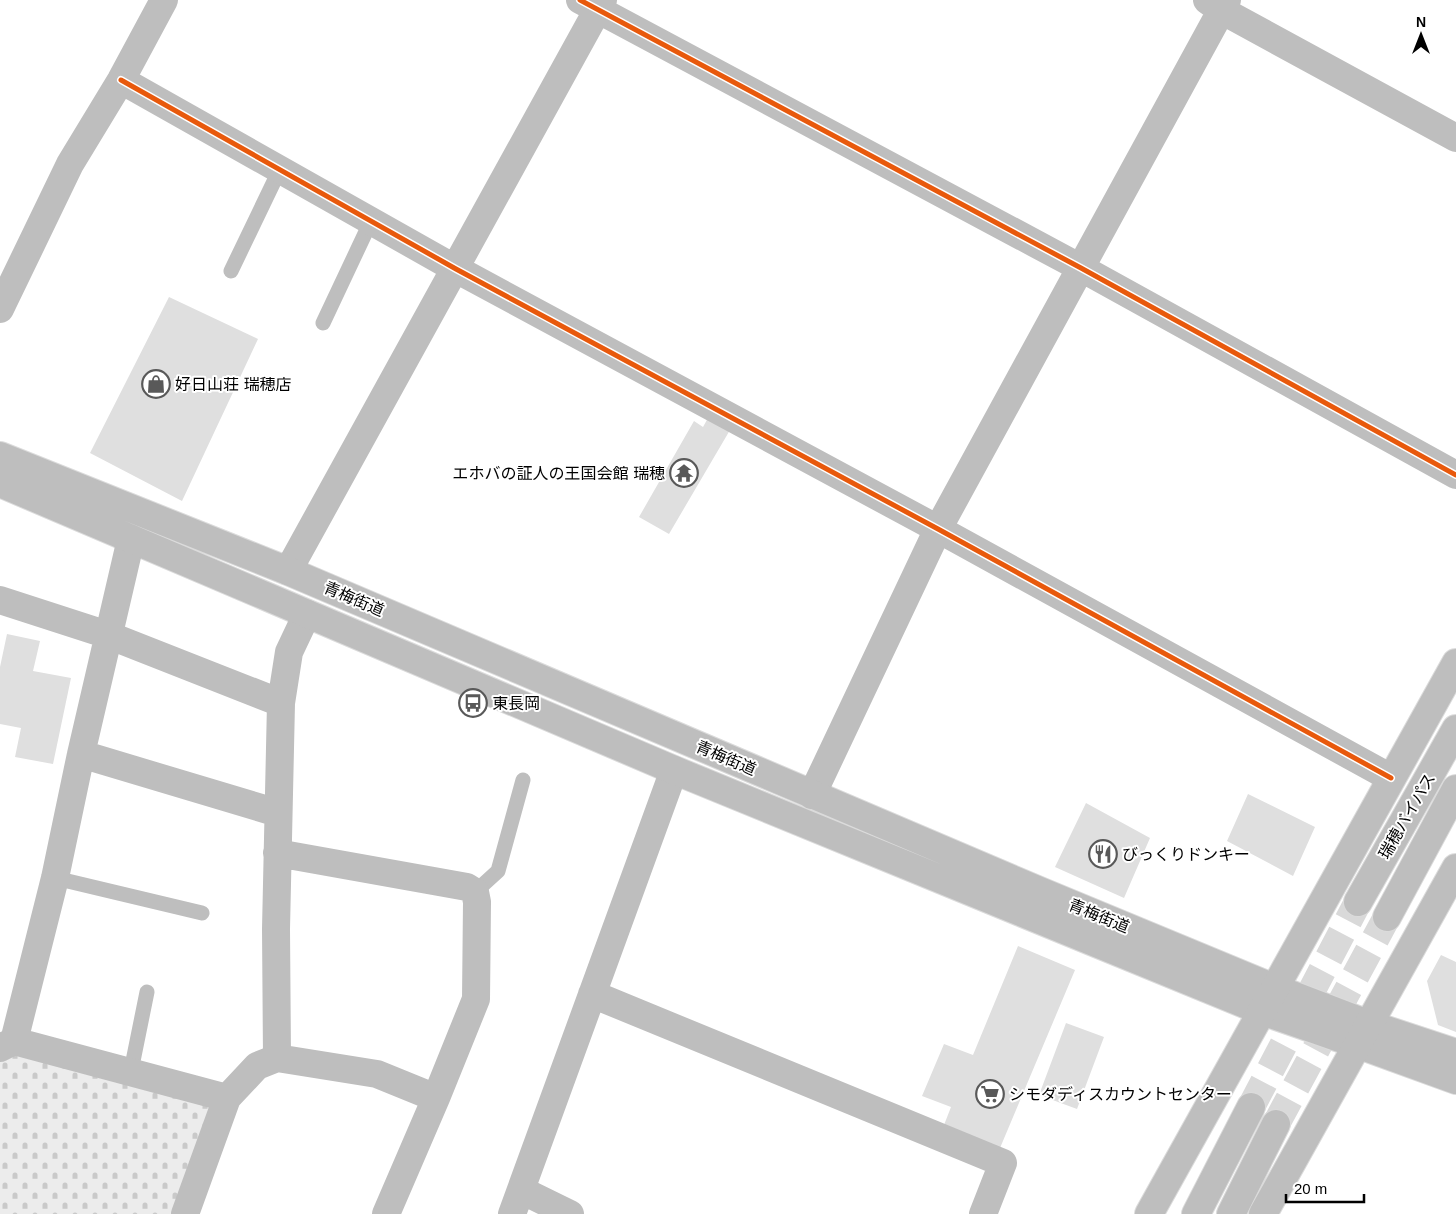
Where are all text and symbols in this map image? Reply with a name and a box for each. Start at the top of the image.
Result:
north arrow [1396,10,1446,60]
text: N [1416,14,1426,30]
shop icon: 好日山荘 瑞穂店 [141,369,171,399]
place label: 好日山荘 瑞穂店 [175,376,291,393]
temple icon: エホバの証人の王国会館 瑞穂 [669,458,699,488]
place label: エホバの証人の王国会館 瑞穂 [453,465,665,482]
street label: 青梅街道 [321,579,387,619]
bus stop icon: 東長岡 [458,688,488,718]
place label: 東長岡 [492,695,540,712]
street label: 青梅街道 [693,738,759,778]
street label: 瑞穂バイパス [1376,770,1438,862]
restaurant icon: びっくりドンキー [1088,839,1118,869]
place label: びっくりドンキー [1122,846,1250,863]
street label: 青梅街道 [1066,896,1132,936]
supermarket icon: シモダディスカウントセンター [975,1079,1005,1109]
place label: シモダディスカウントセンター [1009,1086,1232,1103]
scale bar [1286,1172,1364,1204]
text: 20 m [1294,1180,1327,1197]

